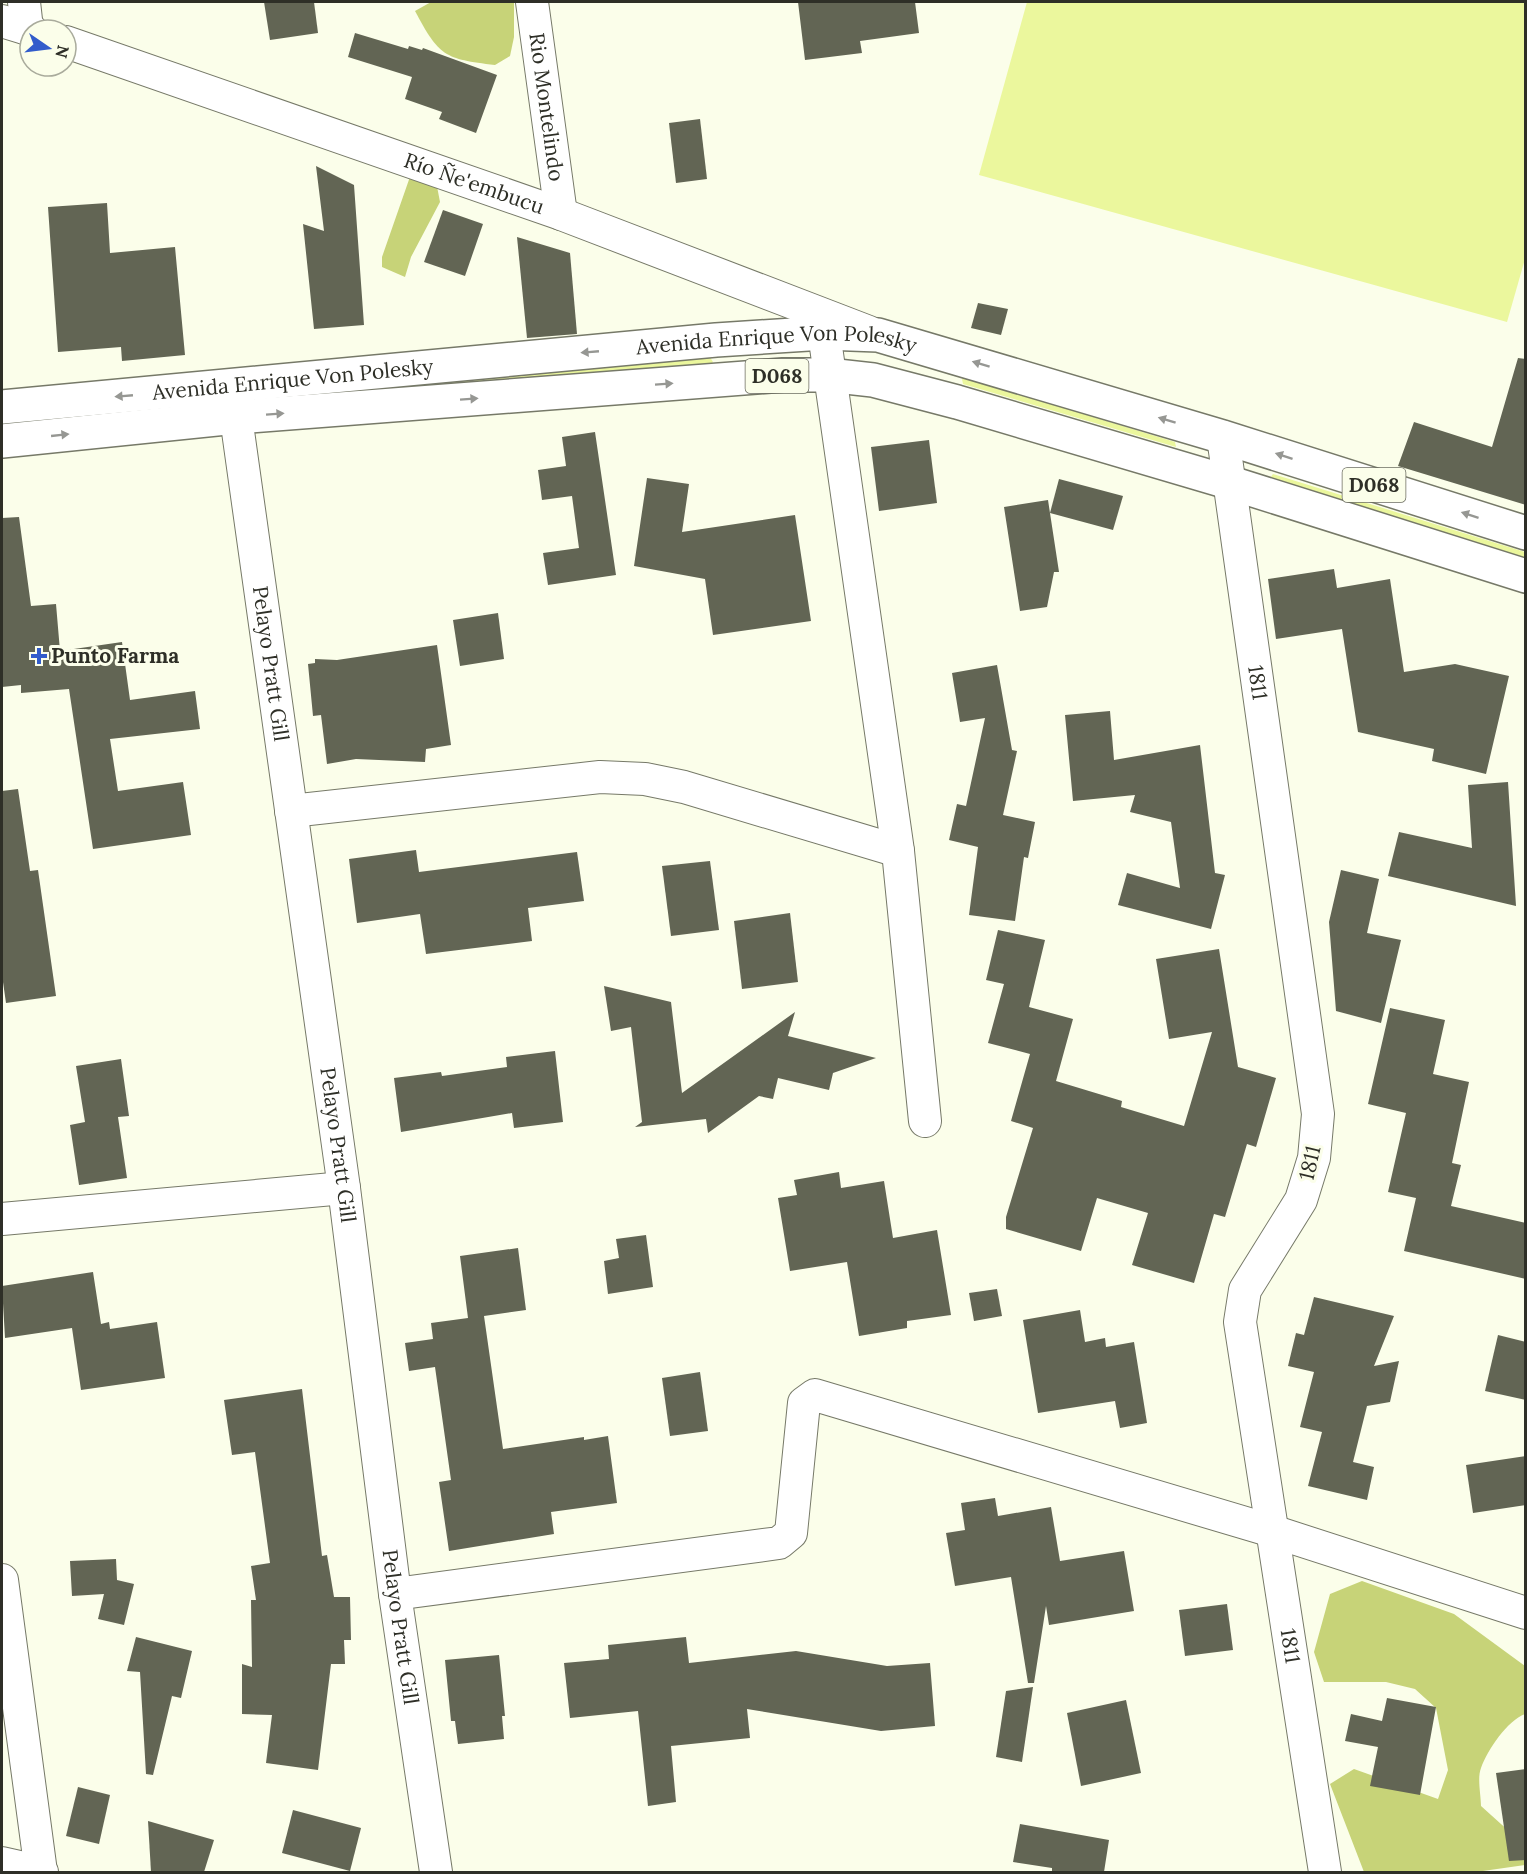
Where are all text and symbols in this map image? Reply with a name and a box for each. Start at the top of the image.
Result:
north arrow [18,18,78,78]
street label: Rio Montelindo [523,31,570,183]
text: N [51,43,74,60]
street label: Río Ñe'embucu [401,146,548,220]
street label: Avenida Enrique Von Polesky [634,319,920,361]
one-way arrow [580,347,599,357]
street label: Avenida Enrique Von Polesky [150,353,434,406]
road number: D068 [746,359,808,393]
one-way arrow [972,359,990,368]
one-way arrow [654,380,673,389]
one-way arrow [114,391,133,401]
one-way arrow [460,395,479,404]
one-way arrow [265,409,284,419]
one-way arrow [1158,415,1176,424]
one-way arrow [50,430,69,440]
one-way arrow [1275,451,1293,460]
road number: D068 [1342,468,1406,502]
one-way arrow [1461,510,1479,519]
street label: Pelayo Pratt Gill [247,584,295,743]
place label: Punto Farma [51,642,179,669]
marker: Punto Farma [32,649,46,663]
street label: 1811 [1242,663,1274,702]
street label: Pelayo Pratt Gill [314,1065,362,1224]
street label: 1811 [1292,1143,1327,1183]
street label: Pelayo Pratt Gill [376,1548,425,1706]
street label: 1811 [1275,1627,1307,1665]

